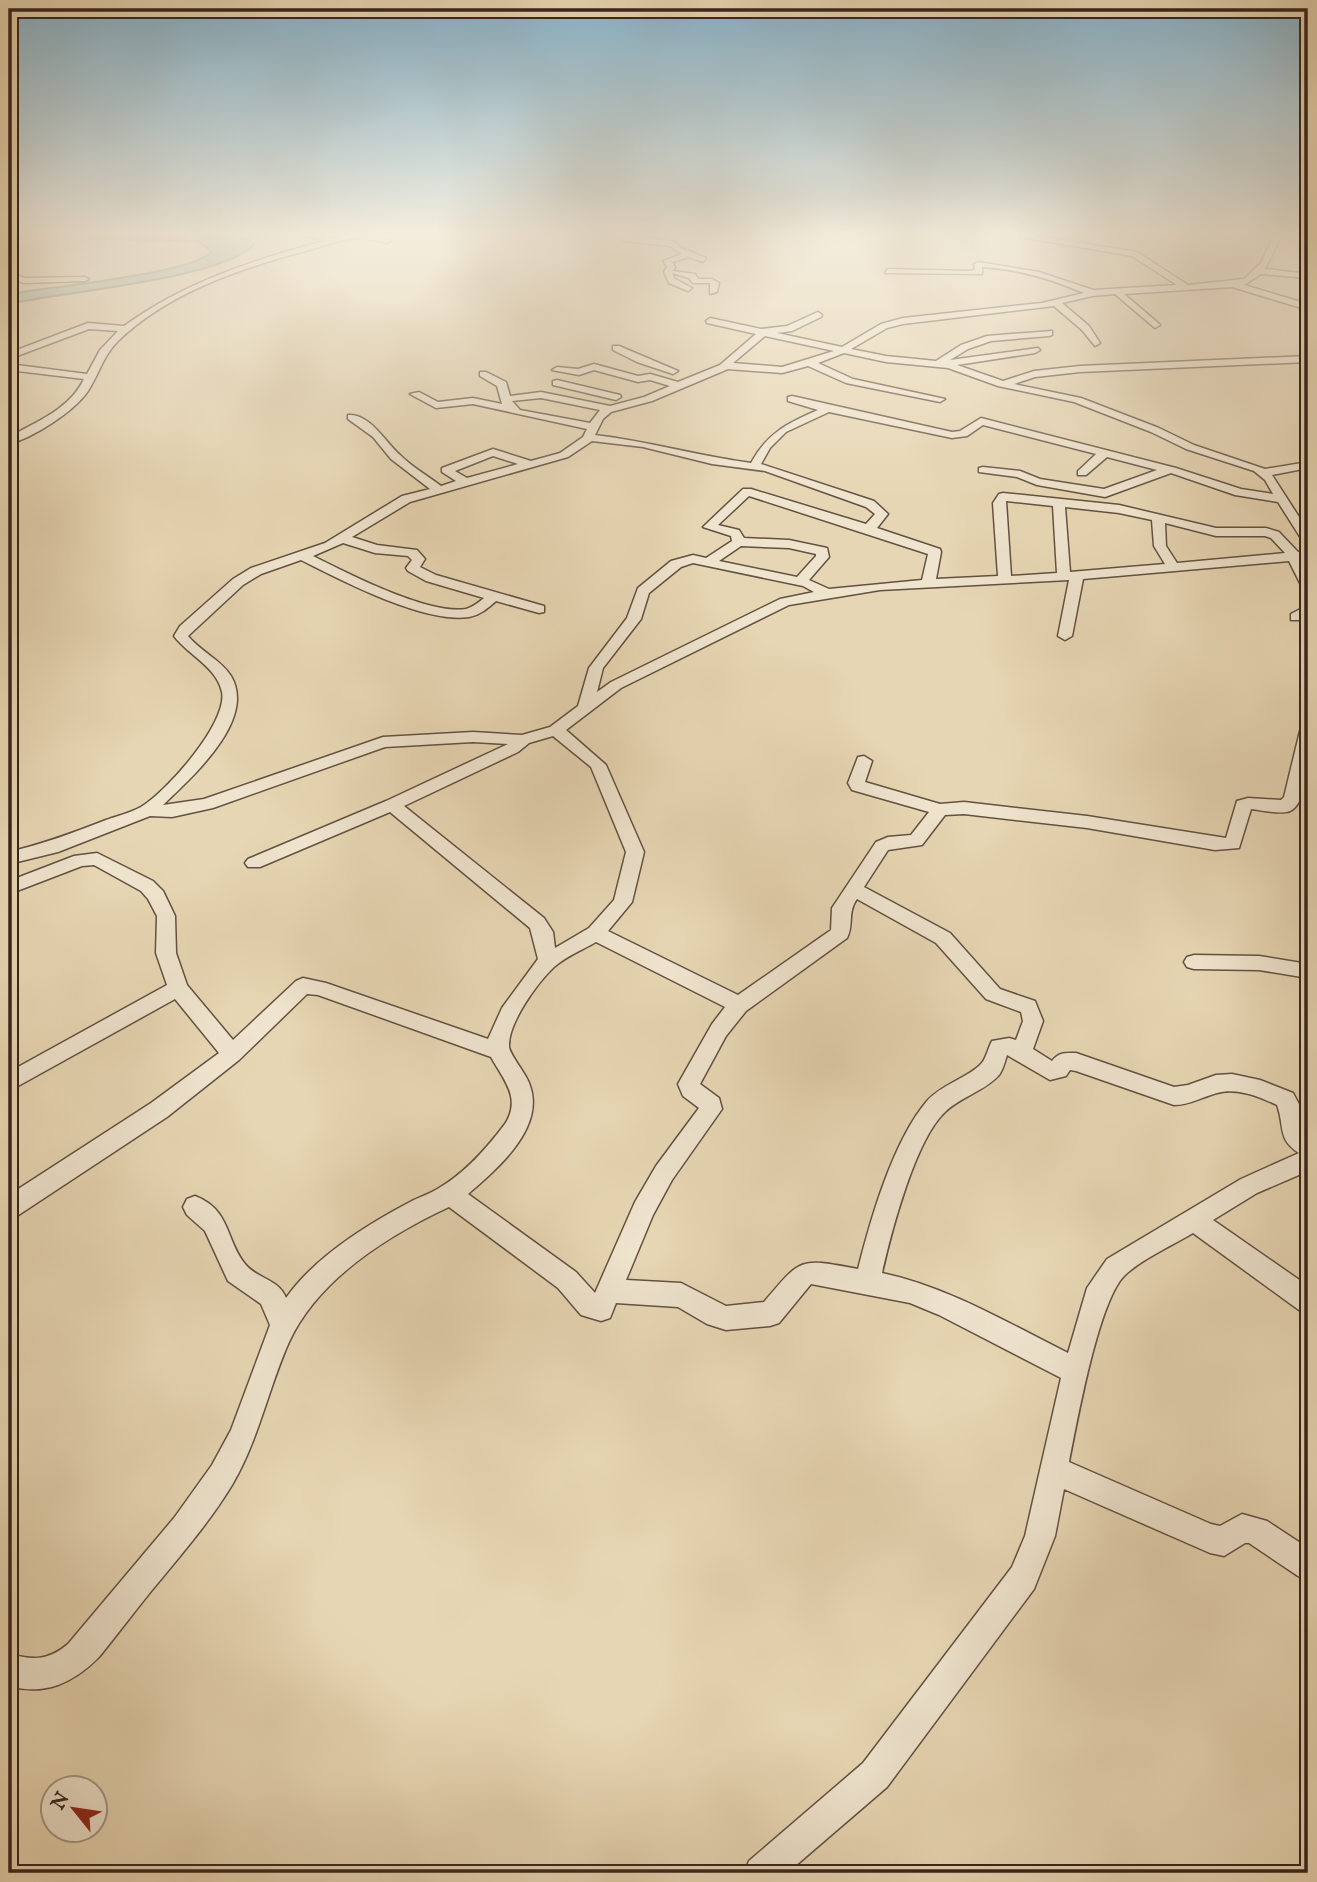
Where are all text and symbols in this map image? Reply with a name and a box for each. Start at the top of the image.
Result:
north arrow [38,1773,108,1843]
text: N [46,1788,76,1815]

